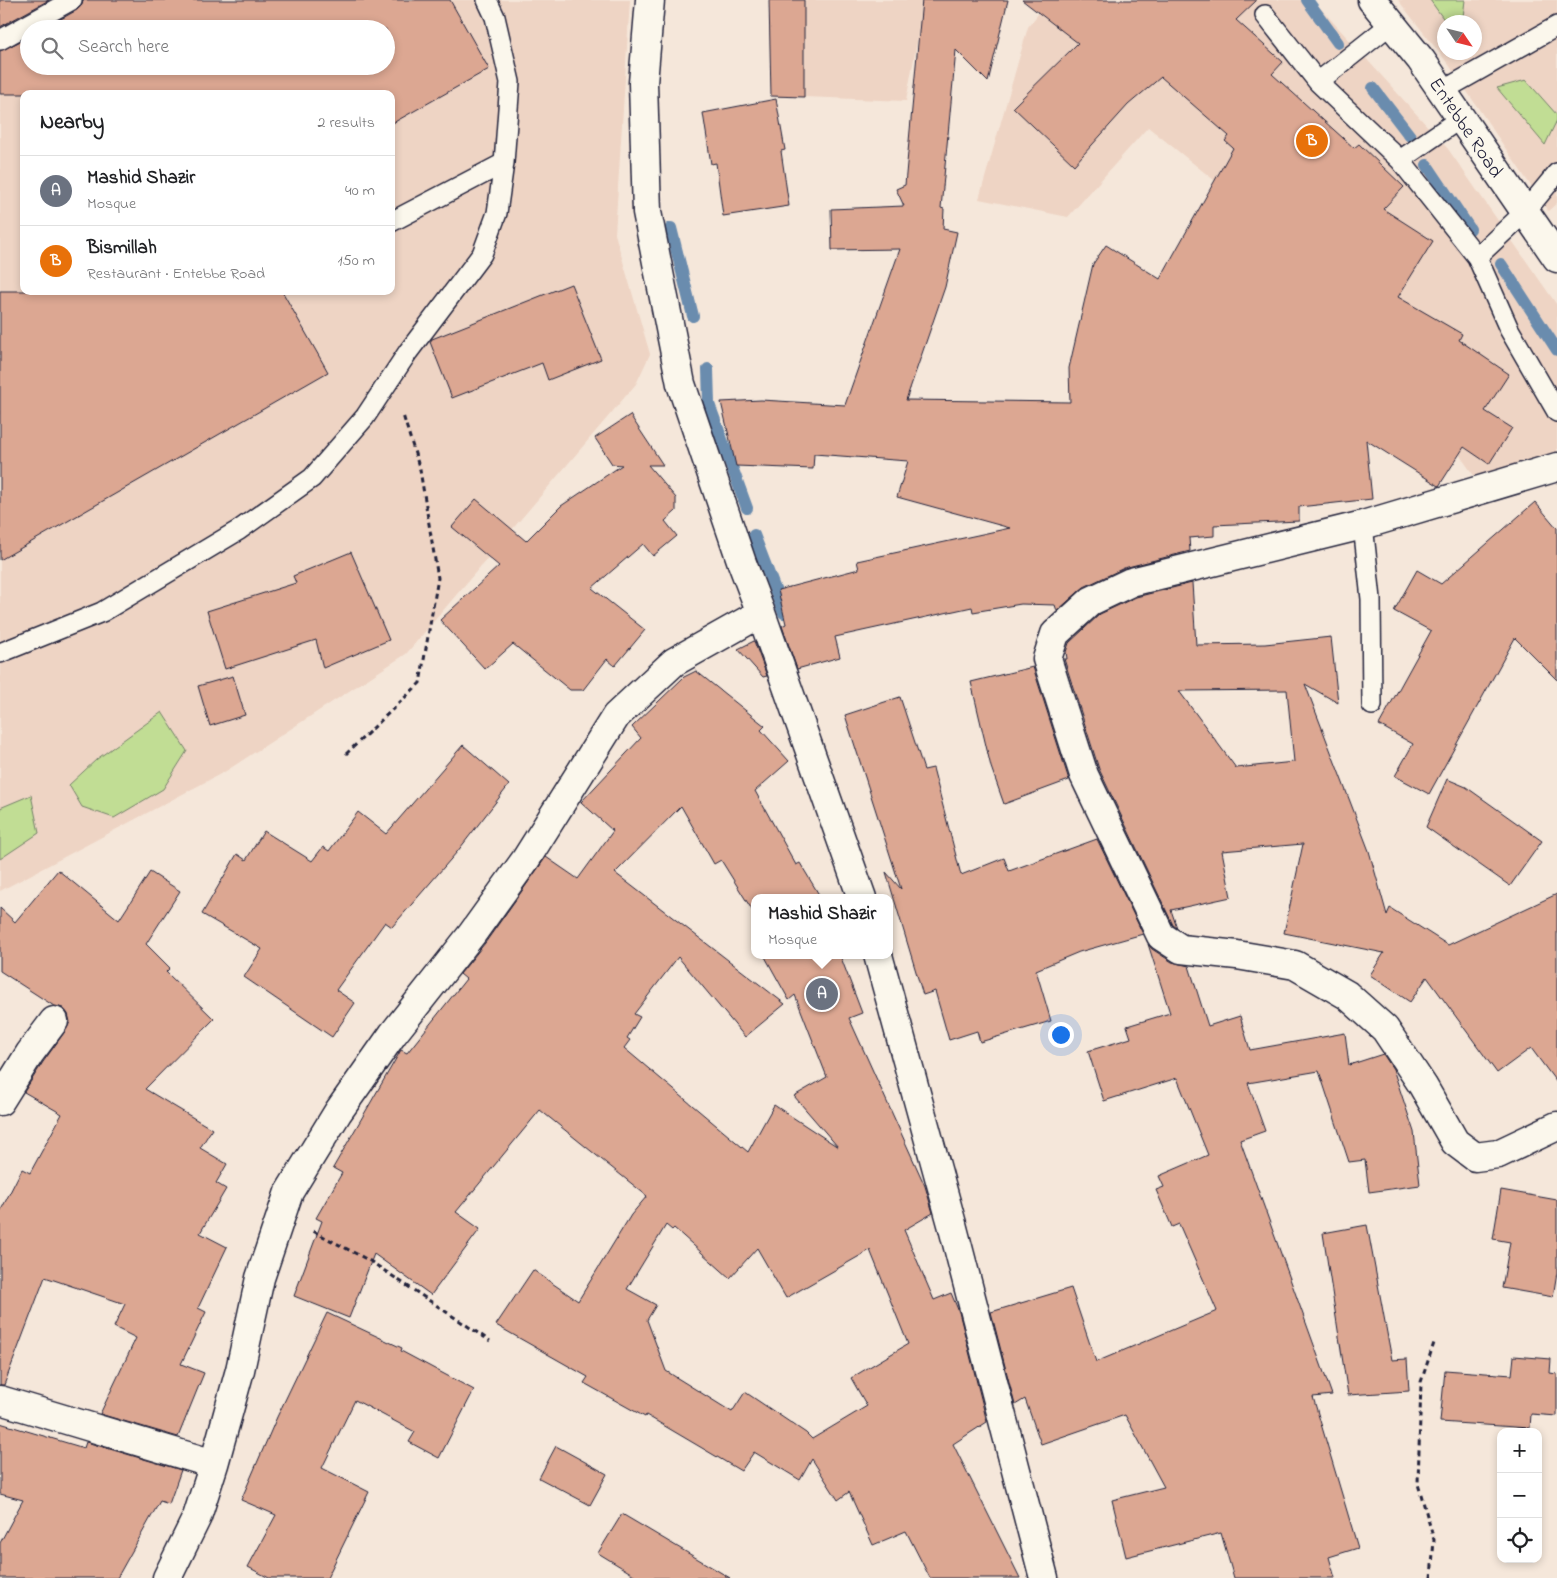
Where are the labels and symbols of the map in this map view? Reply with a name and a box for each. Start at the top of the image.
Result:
north arrow [1437,15,1482,60]
street label: Entebbe Road [1421,72,1509,184]
pin: B [1296,122,1328,160]
pin: A [806,975,838,1013]
your location [1048,1022,1074,1048]

